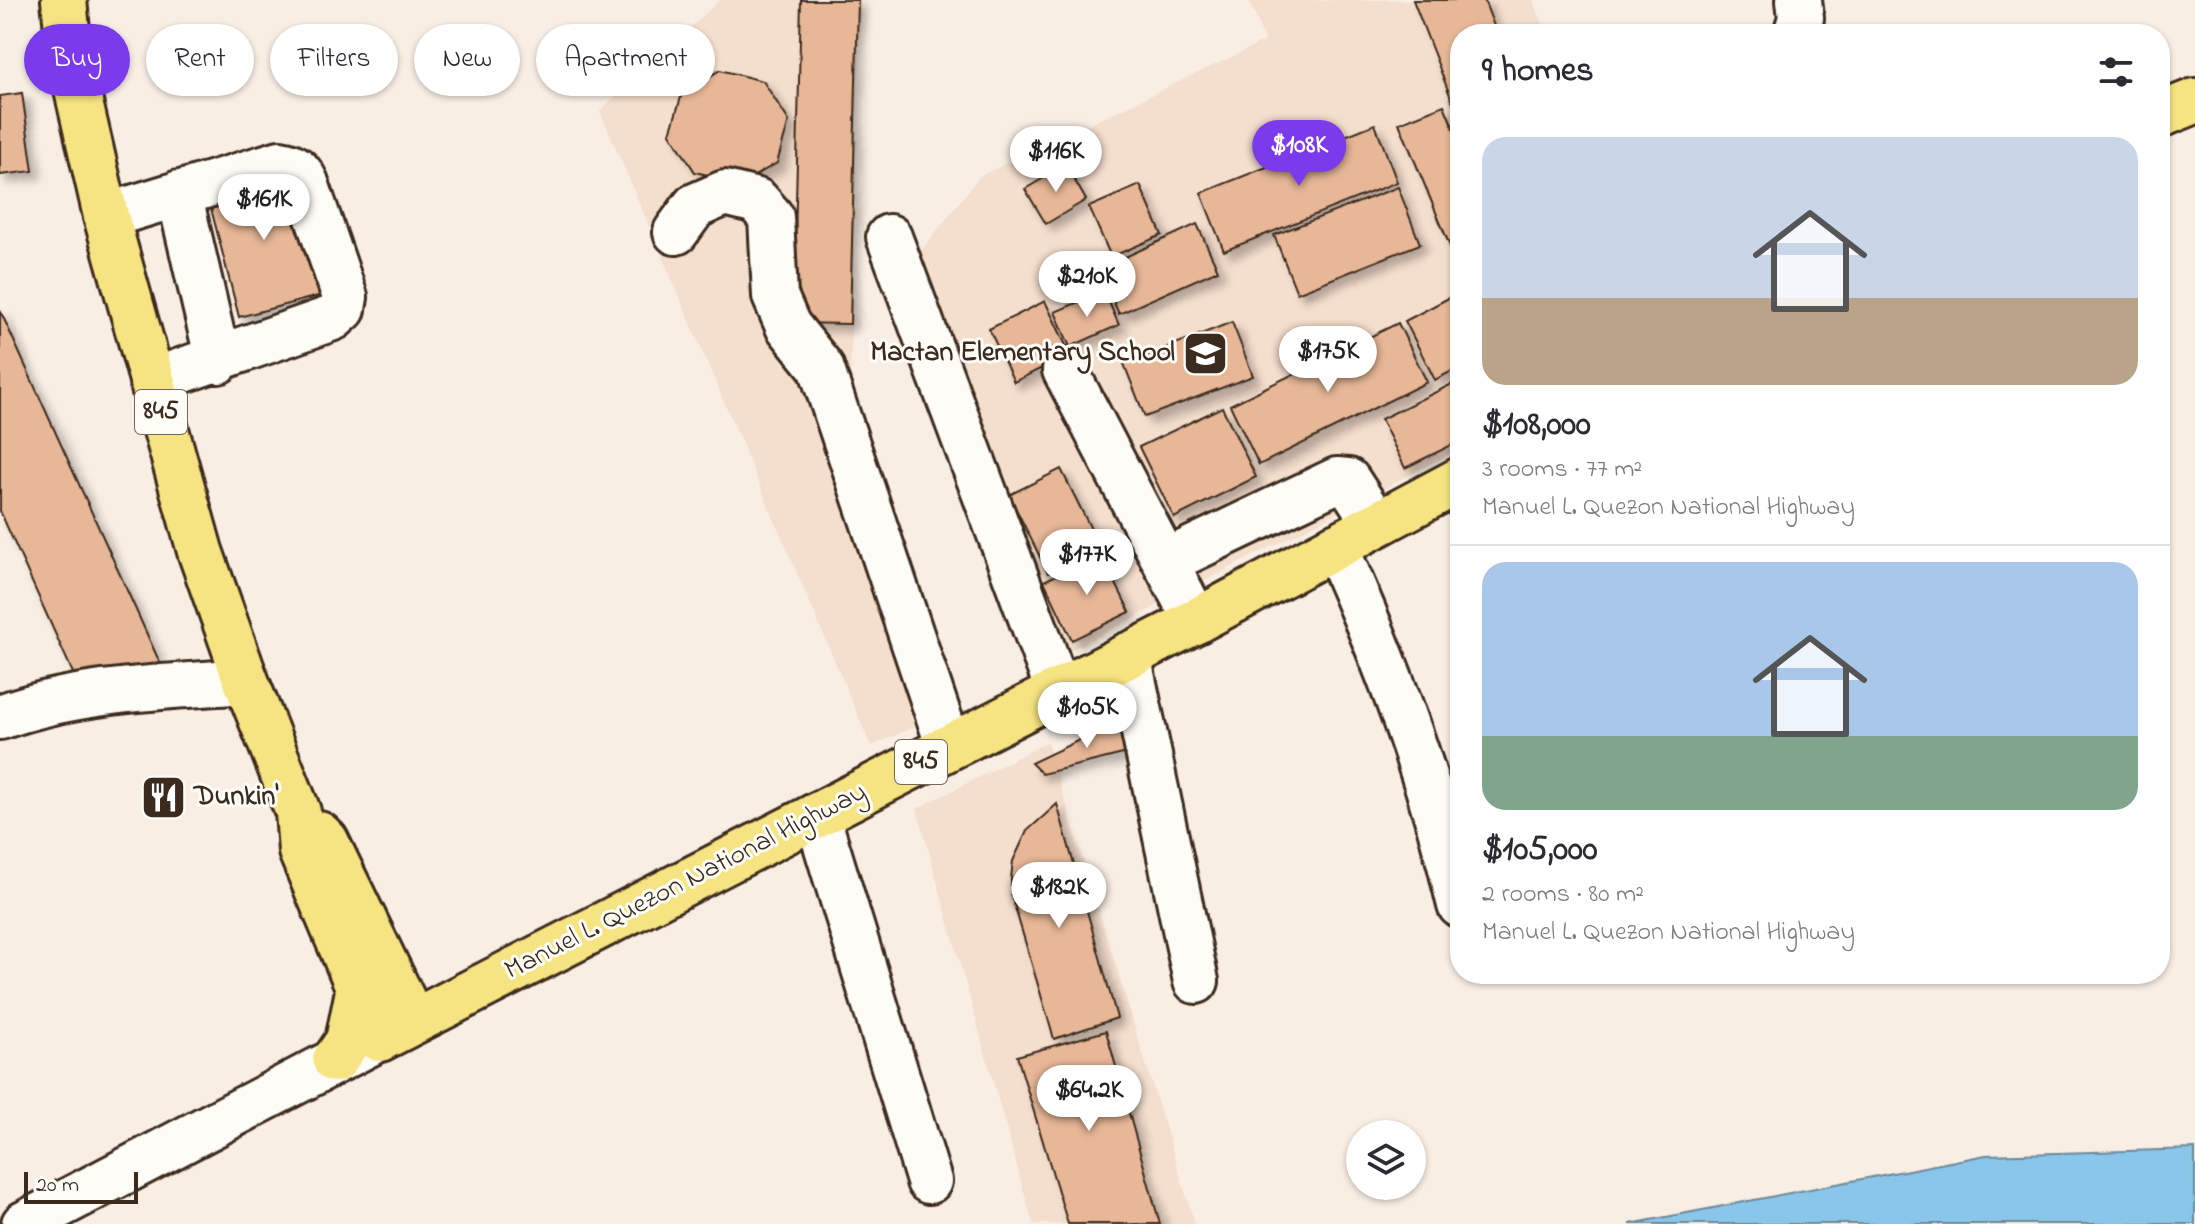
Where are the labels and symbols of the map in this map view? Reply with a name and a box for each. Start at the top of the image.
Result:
pin: $108K [1243,120,1355,188]
pin: $116K [1000,126,1112,194]
pin: $161K [208,174,320,242]
pin: $210K [1031,251,1143,319]
pin: $175K [1272,326,1384,394]
school or university icon: Mactan Elementary School [1182,329,1230,377]
place label: Mactan Elementary School [870,333,1175,374]
road number: 845 [135,390,187,434]
pin: $177K [1031,529,1143,597]
pin: $105K [1031,682,1143,750]
road number: 845 [895,740,947,784]
restaurant icon: Dunkin' [139,773,187,821]
street label: Manuel L. Quezon National Highway [498,773,874,991]
place label: Dunkin' [192,777,278,818]
pin: $182K [1003,862,1115,930]
pin: $64.2K [1024,1065,1154,1133]
scale bar [24,1168,138,1204]

